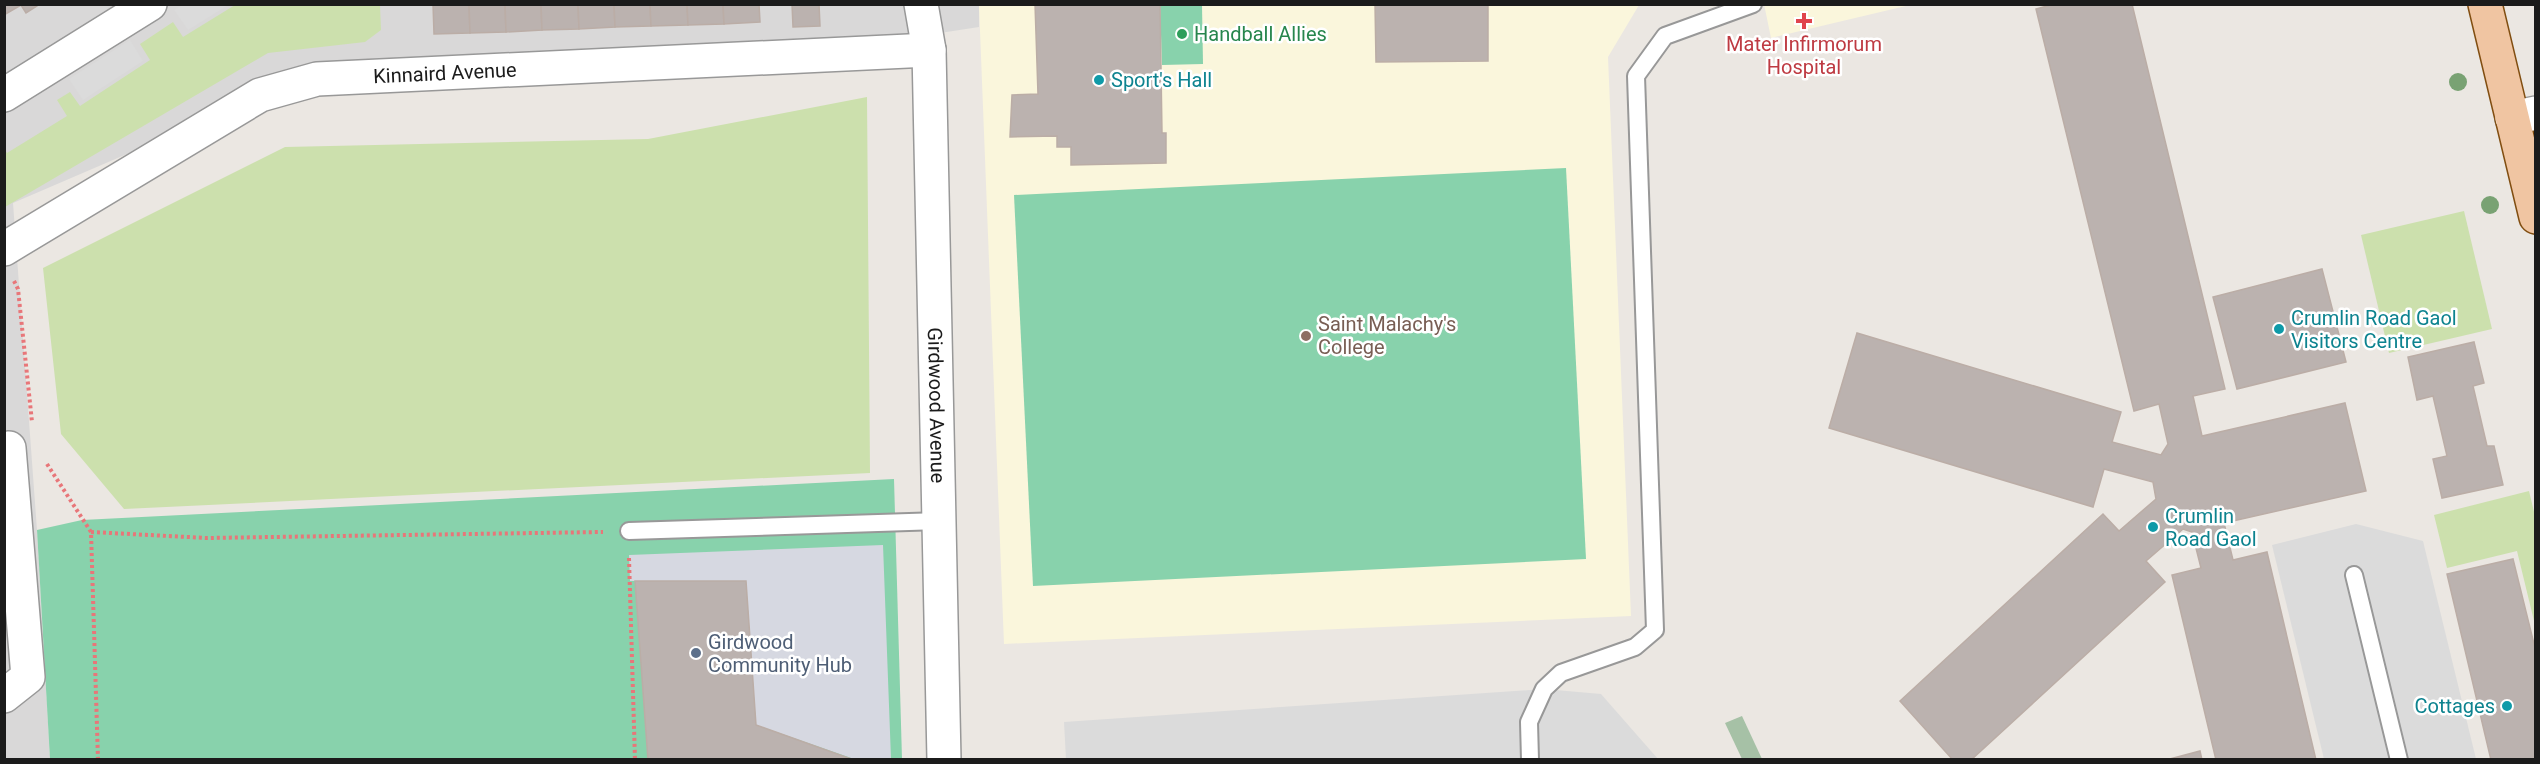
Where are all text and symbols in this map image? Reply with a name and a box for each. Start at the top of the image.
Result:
marker: Mater Infirmorum Hospital [1795,12,1813,30]
place label: Handball Allies [1194,22,1327,46]
marker: Handball Allies [1175,27,1189,41]
place label: Mater Infirmorum Hospital [1726,32,1882,79]
street label: Kinnaird Avenue [373,58,517,88]
place label: Sport's Hall [1111,68,1212,92]
marker: Sport's Hall [1092,73,1106,87]
place label: Crumlin Road Gaol Visitors Centre [2291,306,2457,353]
place label: Saint Malachy's College [1318,312,1456,359]
marker: Crumlin Road Gaol Visitors Centre [2272,322,2286,336]
street label: Girdwood Avenue [923,327,950,483]
marker: Saint Malachy's College [1299,329,1313,343]
place label: Crumlin Road Gaol [2165,504,2257,551]
marker: Crumlin Road Gaol [2146,520,2160,534]
place label: Girdwood Community Hub [708,630,852,677]
marker: Girdwood Community Hub [689,646,703,660]
place label: Cottages [2414,694,2495,718]
marker: Cottages [2500,699,2514,713]

